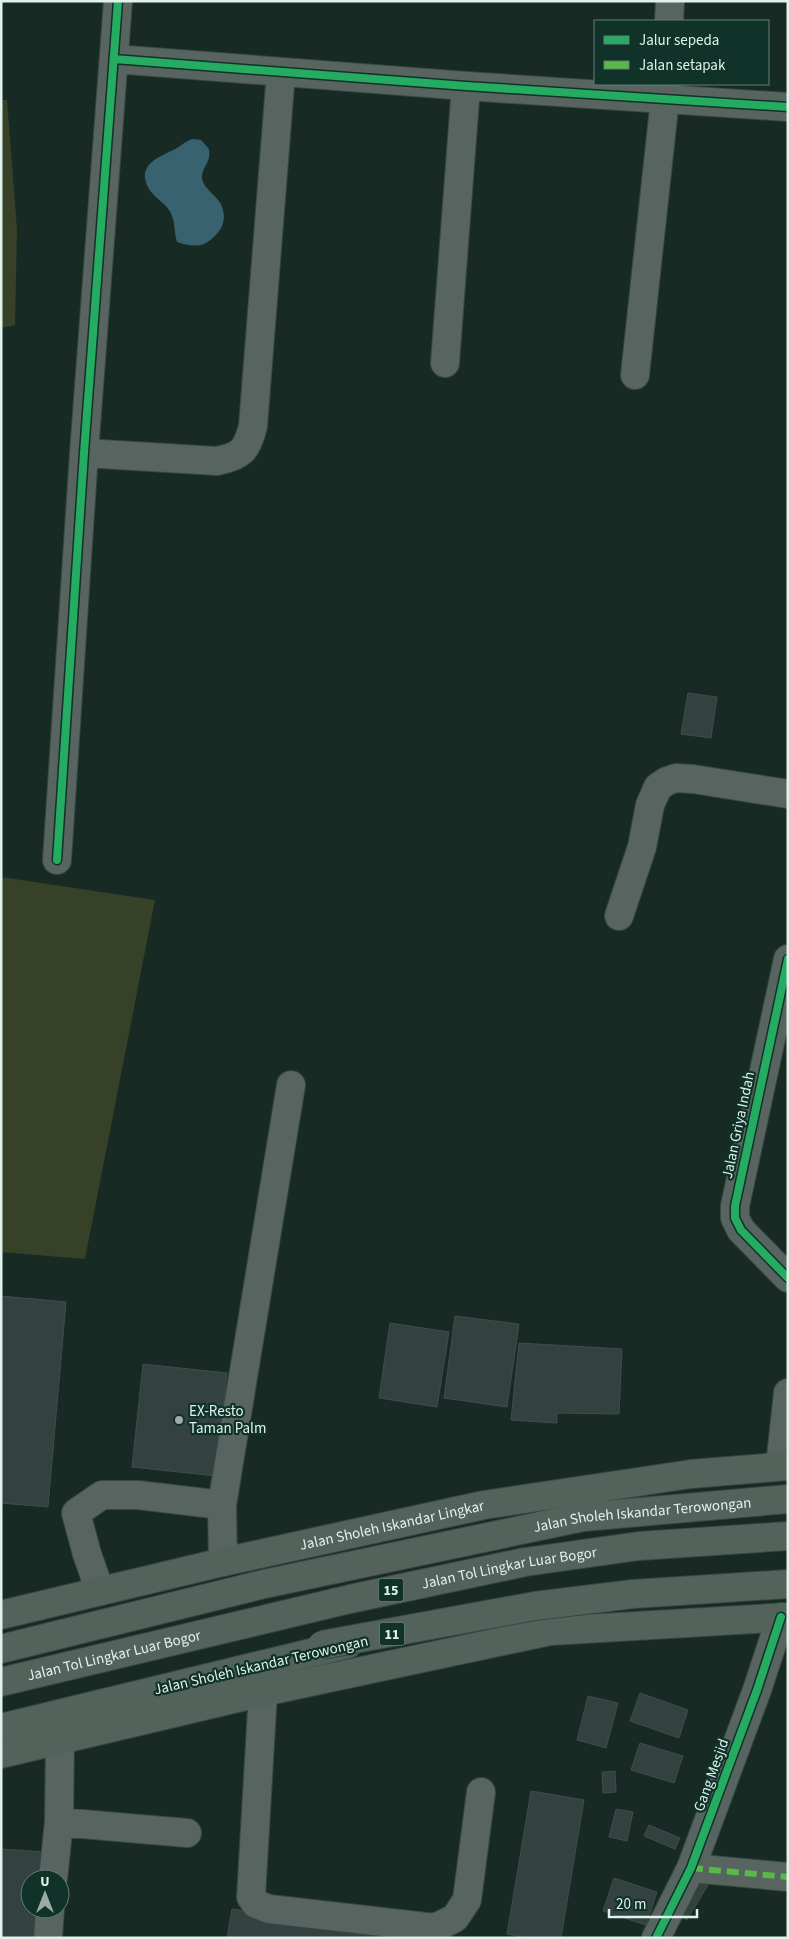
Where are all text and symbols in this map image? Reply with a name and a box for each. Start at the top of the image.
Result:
legend [594,20,769,85]
text: Jalur sepeda [639,30,719,51]
text: Jalan setapak [639,55,726,76]
street label: Jalan Griya Indah [717,1070,760,1181]
place label: EX-Resto Taman Palm [189,1401,266,1439]
marker: EX-Resto Taman Palm [173,1414,185,1426]
street label: Jalan Sholeh Iskandar Terowongan [531,1492,752,1538]
street label: Jalan Sholeh Iskandar Lingkar [298,1495,487,1556]
street label: Jalan Tol Lingkar Luar Bogor [420,1542,599,1595]
road number: 15 [378,1578,404,1602]
road number: 11 [380,1622,404,1646]
street label: Jalan Tol Lingkar Luar Bogor [25,1625,204,1686]
street label: Jalan Sholeh Iskandar Terowongan [152,1631,370,1700]
street label: Gang Mesjid [689,1736,734,1814]
north arrow [20,1869,70,1919]
text: U [40,1872,50,1892]
scale bar [609,1886,696,1918]
text: 20 m [616,1894,646,1915]

